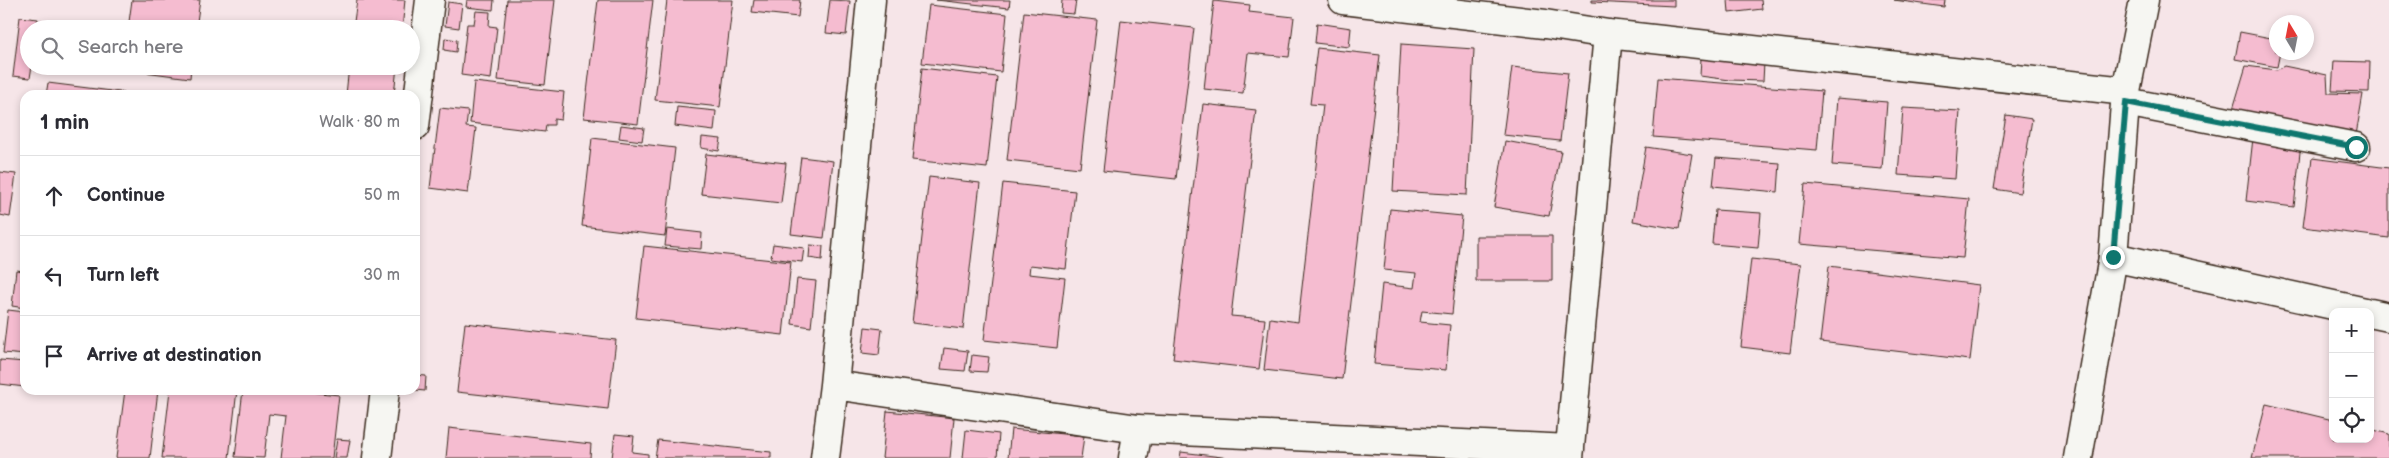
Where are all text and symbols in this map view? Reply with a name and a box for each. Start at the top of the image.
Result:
north arrow [2269,15,2314,60]
search box [20,20,420,75]
icon: search [38,34,66,62]
text: Search here [78,36,183,59]
text: 1 min [40,110,89,135]
text: Walk · 80 m [319,113,400,132]
route start [2345,136,2368,159]
icon: ahead [40,182,68,210]
text: Continue [87,184,165,207]
text: 50 m [364,186,400,205]
route end [2102,246,2125,269]
icon: left [40,262,68,290]
text: Turn left [87,264,159,287]
text: 30 m [363,266,400,285]
map controls [2329,308,2374,443]
button: + [2329,308,2374,353]
icon: arrive [40,342,68,370]
text: Arrive at destination [87,344,262,367]
button: − [2329,353,2374,398]
button: locate [2329,398,2374,443]

